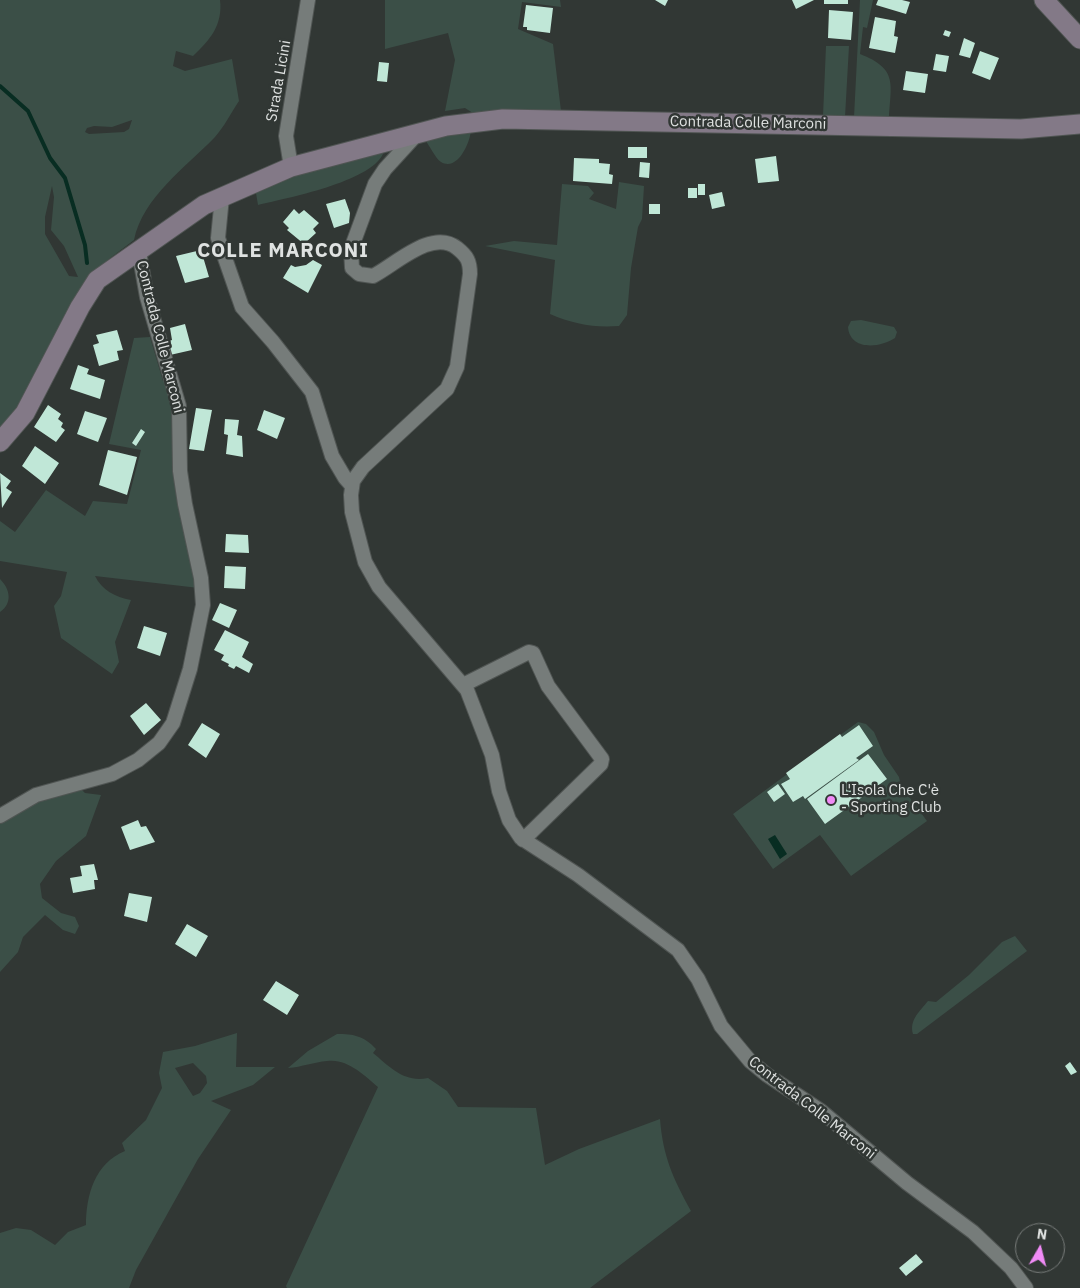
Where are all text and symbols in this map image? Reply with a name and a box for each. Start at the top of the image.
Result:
street label: Strada Licini [263,39,295,123]
street label: Contrada Colle Marconi [670,113,826,133]
district label: COLLE MARCONI [196,239,370,263]
street label: Contrada Colle Marconi [132,259,188,415]
place label: L'Isola Che C'è - Sporting Club [841,782,942,817]
marker: L'Isola Che C'è - Sporting Club [825,794,837,806]
street label: Contrada Colle Marconi [745,1053,879,1163]
north arrow [1015,1223,1065,1273]
text: N [1036,1225,1048,1244]

